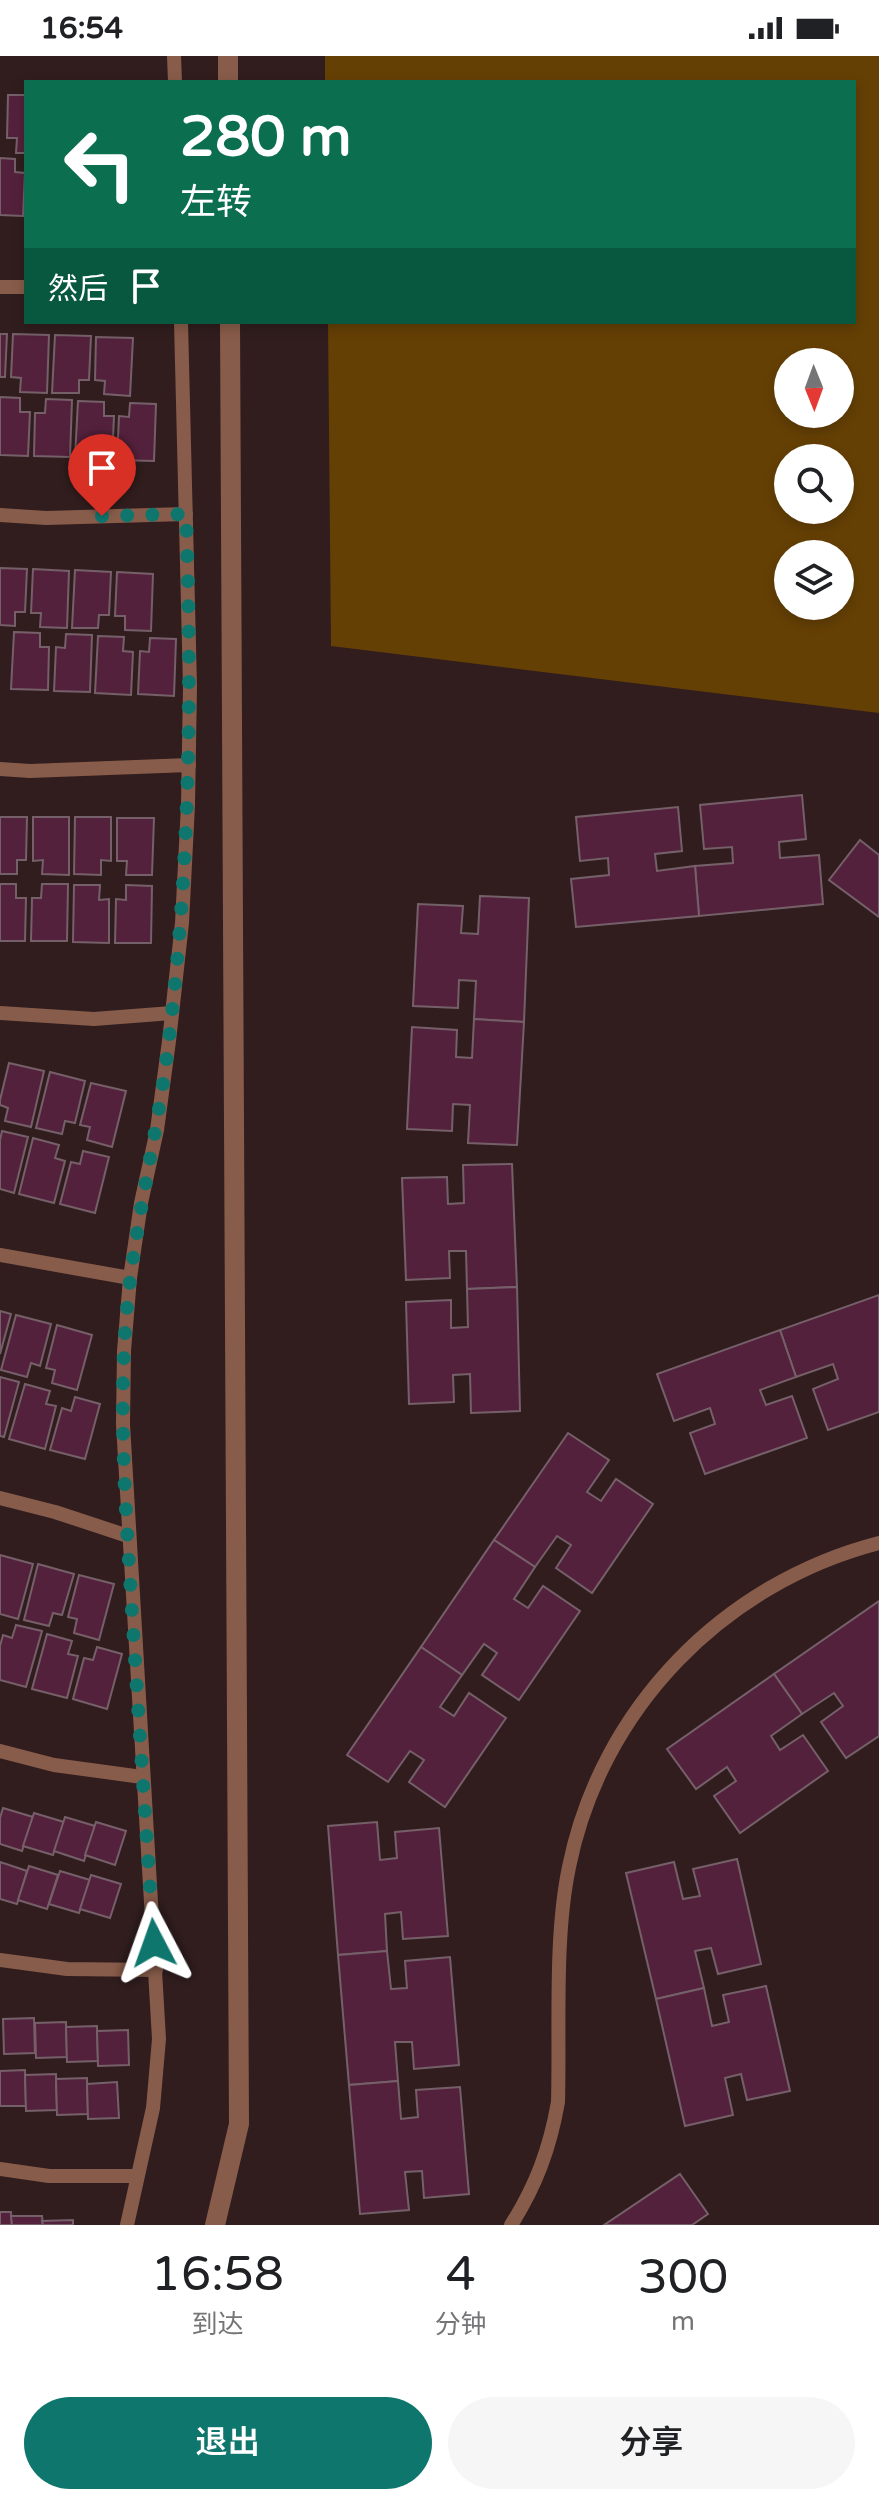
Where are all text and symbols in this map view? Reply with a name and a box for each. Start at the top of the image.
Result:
text: 16:54 [40,10,123,47]
text: 280 m [180,104,351,171]
icon: left [48,112,152,216]
text: 左转 [180,181,252,224]
icon: arrive [124,264,168,308]
text: 然后 [48,271,108,308]
north arrow [774,348,854,428]
map controls [774,348,854,620]
pin [68,434,136,516]
button: search [774,444,854,524]
icon: arrive [80,446,124,490]
button: layers [774,540,854,620]
position arrow [112,1901,196,1985]
text: 16:58 [151,2246,284,2304]
text: 4 [446,2246,476,2304]
text: 300 [638,2249,728,2307]
text: m [671,2306,695,2337]
text: 到达 [191,2309,243,2340]
text: 分钟 [435,2309,487,2340]
button: 退出 [24,2397,432,2489]
button: 分享 [448,2397,855,2489]

